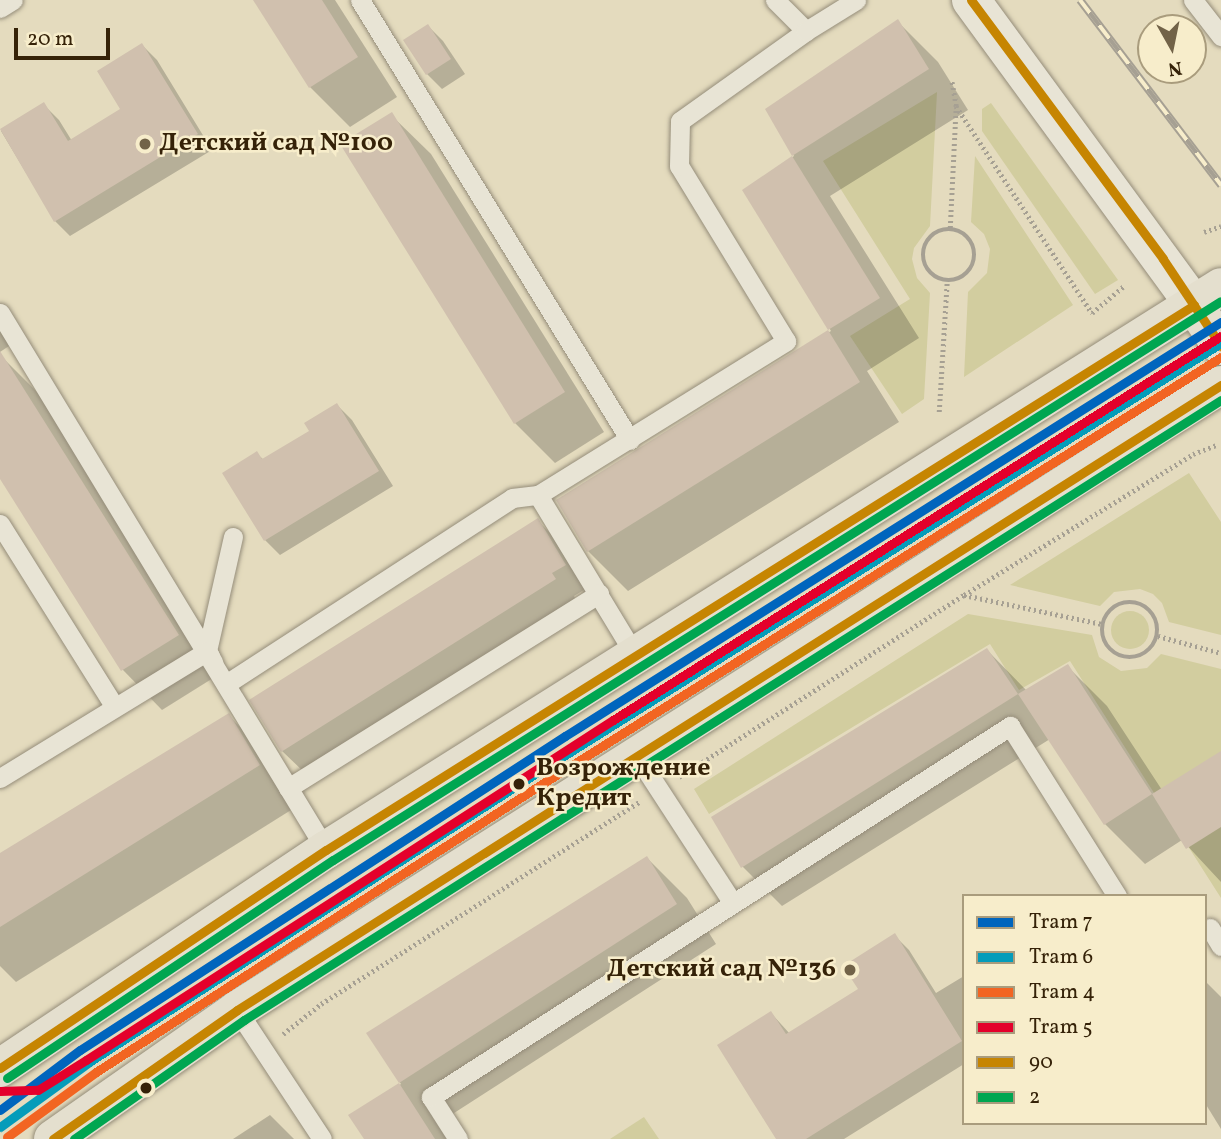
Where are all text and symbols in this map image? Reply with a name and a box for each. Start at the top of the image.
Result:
scale bar [18,14,114,58]
north arrow [1137,14,1207,84]
text: 20 m [27,25,73,54]
text: N [1166,54,1184,82]
place label: Детский сад №100 [159,128,393,160]
marker: Детский сад №100 [137,136,153,152]
place label: Возрождение Кредит [536,753,711,814]
marker: Возрождение Кредит [508,773,530,795]
legend [962,894,1207,1125]
text: Tram 7 [1029,908,1093,937]
text: Tram 6 [1029,943,1093,972]
place label: Детский сад №136 [607,954,836,986]
marker: Детский сад №136 [842,962,858,978]
text: Tram 4 [1029,978,1095,1007]
text: Tram 5 [1029,1013,1093,1042]
text: 90 [1029,1048,1053,1077]
unlabelled marker [139,1081,153,1095]
text: 2 [1029,1083,1040,1112]

